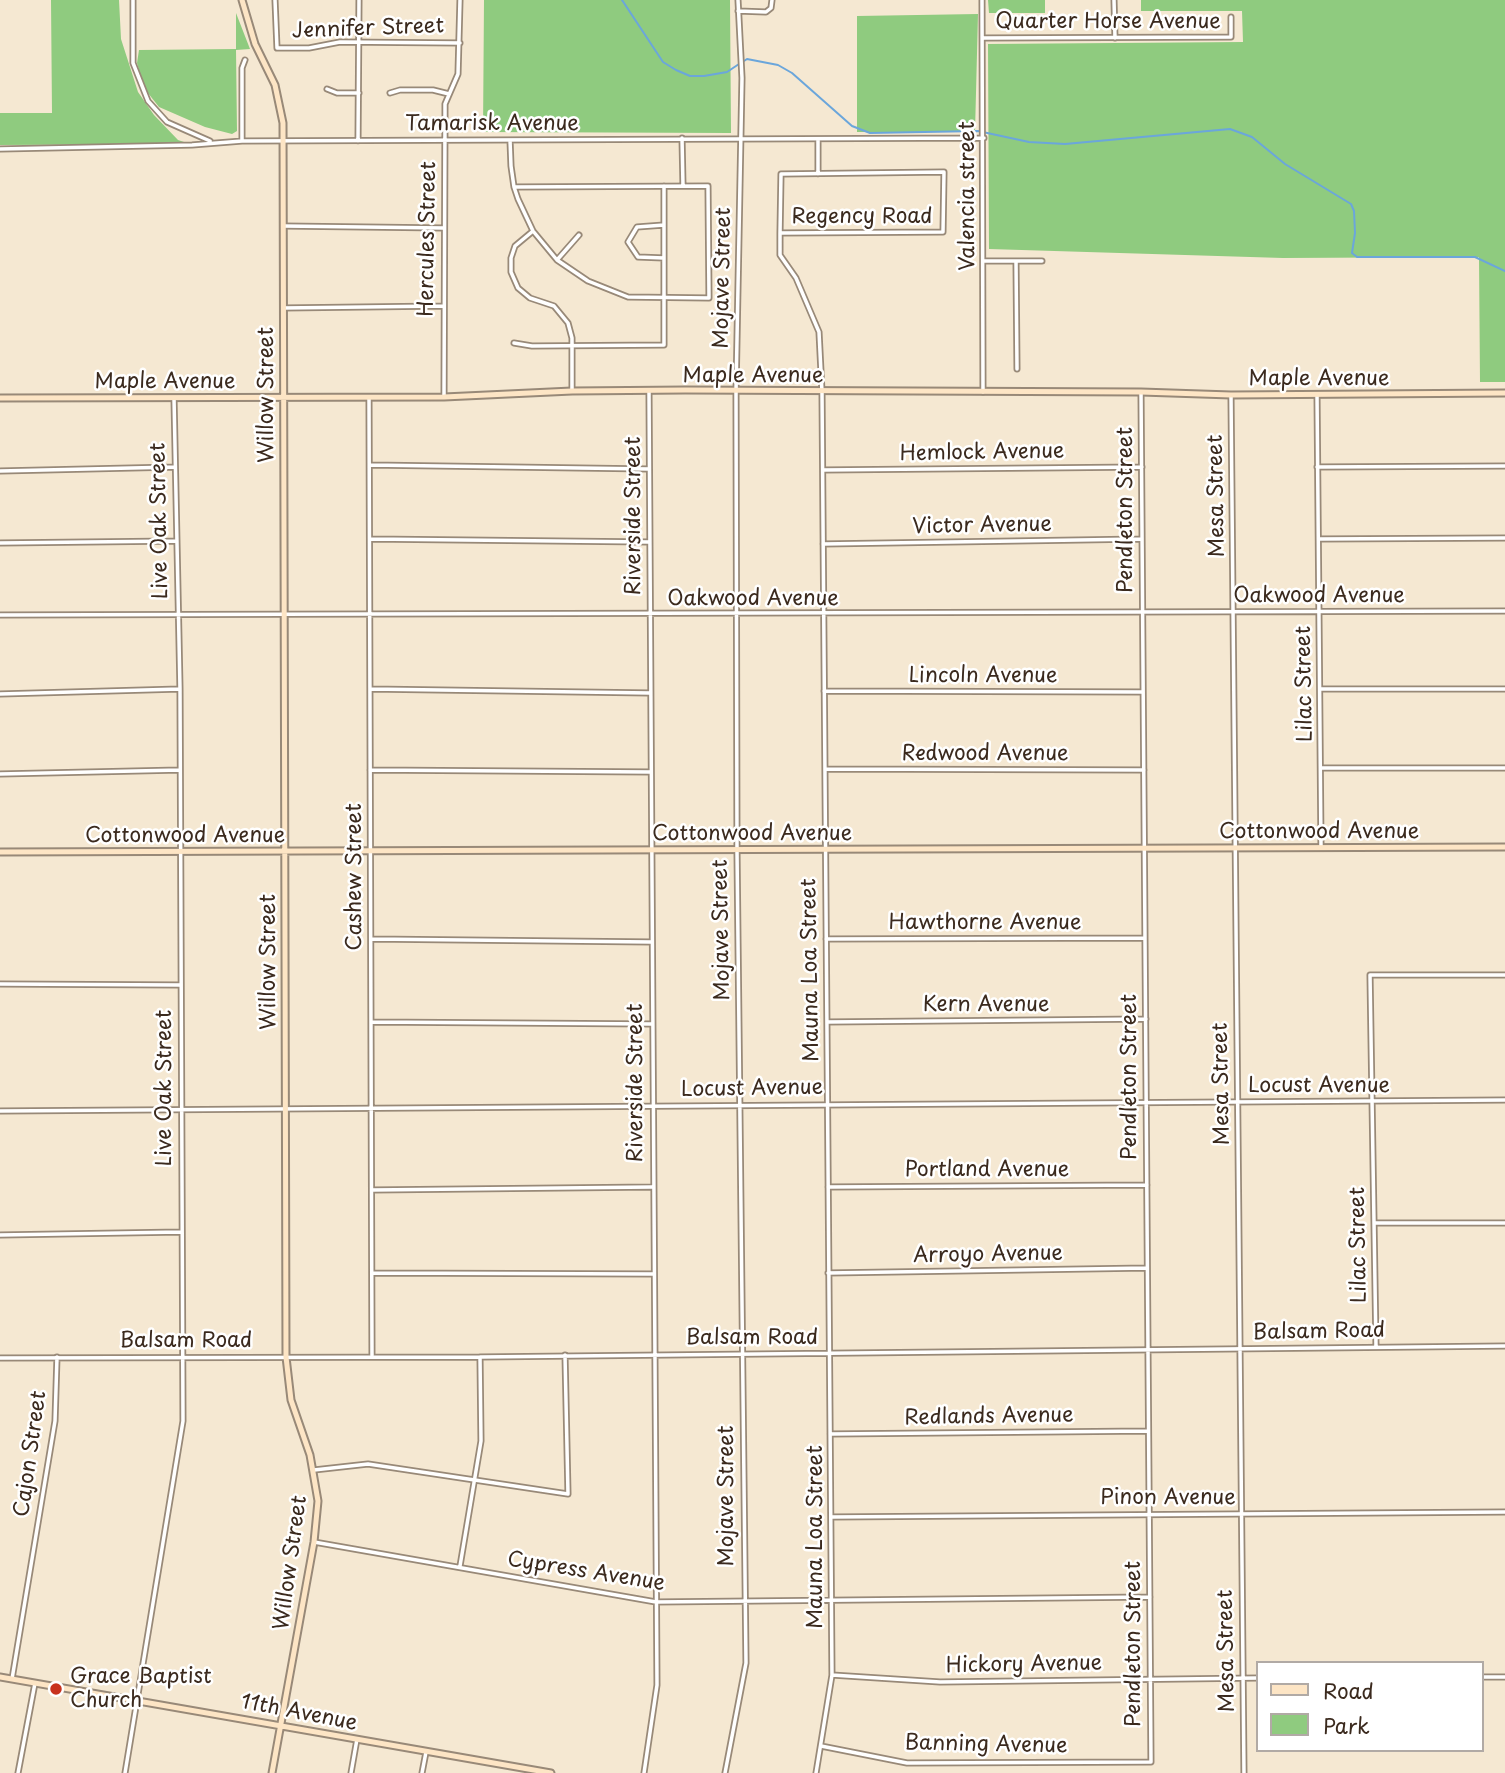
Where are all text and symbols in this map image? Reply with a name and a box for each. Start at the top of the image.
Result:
street label: Quarter Horse Avenue [995,9,1221,35]
street label: Jennifer Street [291,14,445,44]
street label: Tamarisk Avenue [405,111,579,137]
street label: Valencia street [955,121,981,271]
street label: Hercules Street [414,161,442,317]
street label: Regency Road [791,204,933,230]
street label: Mojave Street [709,207,737,349]
street label: Willow Street [254,327,280,463]
street label: Maple Avenue [683,363,823,389]
street label: Maple Avenue [1249,366,1389,392]
street label: Maple Avenue [95,369,235,395]
street label: Pendleton Street [1113,427,1139,593]
street label: Mesa Street [1203,434,1231,558]
street label: Riverside Street [621,437,647,595]
street label: Hemlock Avenue [899,439,1065,467]
street label: Live Oak Street [146,442,174,600]
street label: Victor Avenue [912,512,1052,540]
street label: Oakwood Avenue [1233,583,1405,609]
street label: Oakwood Avenue [667,586,839,612]
street label: Lilac Street [1291,626,1319,742]
street label: Lincoln Avenue [909,663,1057,689]
street label: Redwood Avenue [901,741,1069,767]
street label: Cashew Street [342,803,368,951]
street label: Cottonwood Avenue [1219,819,1419,845]
street label: Cottonwood Avenue [652,821,852,847]
street label: Cottonwood Avenue [85,823,285,849]
street label: Mojave Street [708,859,736,1001]
street label: Mauna Loa Street [797,878,825,1062]
street label: Willow Street [256,894,282,1030]
street label: Hawthorne Avenue [889,910,1081,936]
street label: Kern Avenue [923,992,1049,1018]
street label: Pendleton Street [1117,994,1143,1160]
street label: Riverside Street [623,1004,649,1162]
street label: Live Oak Street [152,1010,178,1166]
street label: Mesa Street [1208,1022,1236,1146]
street label: Locust Avenue [1248,1073,1390,1099]
street label: Locust Avenue [681,1075,823,1103]
street label: Portland Avenue [905,1157,1069,1183]
street label: Lilac Street [1345,1187,1373,1303]
street label: Arroyo Avenue [913,1241,1063,1269]
street label: Balsam Road [1253,1318,1385,1346]
street label: Balsam Road [686,1325,818,1351]
street label: Balsam Road [120,1328,252,1354]
street label: Cajon Street [10,1389,52,1519]
street label: Redlands Avenue [904,1403,1074,1431]
street label: Mojave Street [714,1425,740,1567]
street label: Mauna Loa Street [803,1445,829,1629]
street label: Pinon Avenue [1100,1485,1236,1511]
street label: Willow Street [269,1494,313,1632]
street label: Cypress Avenue [505,1547,667,1597]
street label: Pendleton Street [1121,1561,1147,1727]
street label: Mesa Street [1213,1589,1241,1713]
street label: Hickory Avenue [946,1651,1102,1679]
legend [1256,1661,1484,1752]
place label: Grace Baptist Church [70,1664,212,1714]
text: Road [1323,1674,1374,1706]
marker: Grace Baptist Church [48,1681,64,1697]
street label: 11th Avenue [239,1689,359,1737]
text: Park [1323,1709,1370,1741]
street label: Banning Avenue [904,1731,1068,1759]

